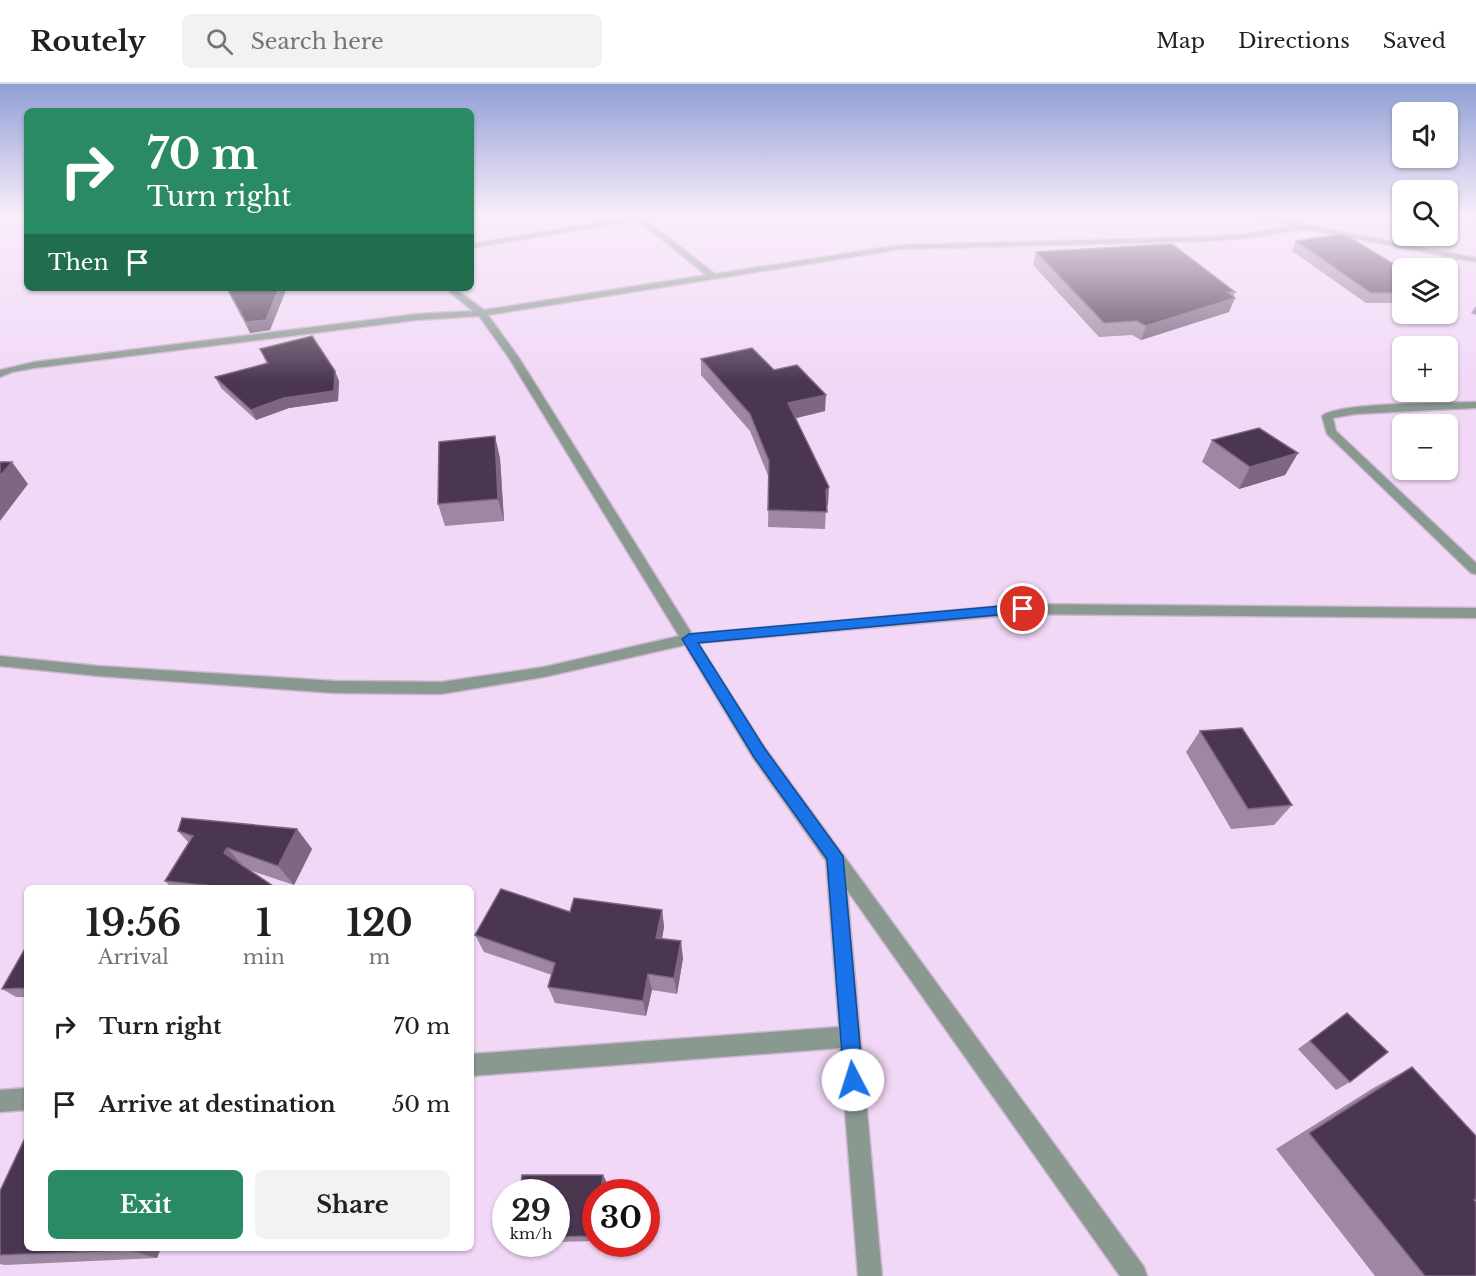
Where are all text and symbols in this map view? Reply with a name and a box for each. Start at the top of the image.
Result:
search box [182,14,602,68]
text: Routely [30,24,146,59]
icon: search [203,25,236,58]
text: Search here [251,28,384,55]
text: Map [1156,28,1205,54]
text: Directions [1238,28,1350,54]
text: Saved [1383,28,1446,54]
map controls [1392,102,1458,480]
button: sound [1392,102,1458,168]
text: 70 m [147,128,258,180]
icon: right [48,132,126,210]
text: Turn right [147,180,291,213]
button: search [1392,180,1458,246]
icon: arrive [121,246,154,279]
text: Then [48,249,109,276]
button: layers [1392,258,1458,324]
button: + [1392,336,1458,402]
button: − [1392,414,1458,480]
pin [997,583,1048,634]
icon: arrive [1006,592,1039,625]
text: 19:56 [85,901,181,946]
text: 1 [256,901,272,946]
text: 120 [346,901,413,946]
text: Arrival [98,945,169,969]
text: min [243,945,285,969]
text: m [369,945,390,969]
icon: right [48,1010,81,1043]
text: Turn right [99,1013,221,1040]
text: 70 m [393,1013,450,1040]
position arrow [821,1048,885,1112]
icon: arrive [48,1088,81,1121]
text: Arrive at destination [99,1091,336,1118]
text: 50 m [392,1091,450,1118]
button: Exit [48,1170,243,1239]
button: Share [255,1170,450,1239]
speed limit sign: 30 [582,1179,660,1257]
text: 29 [511,1192,551,1229]
text: km/h [510,1224,552,1243]

